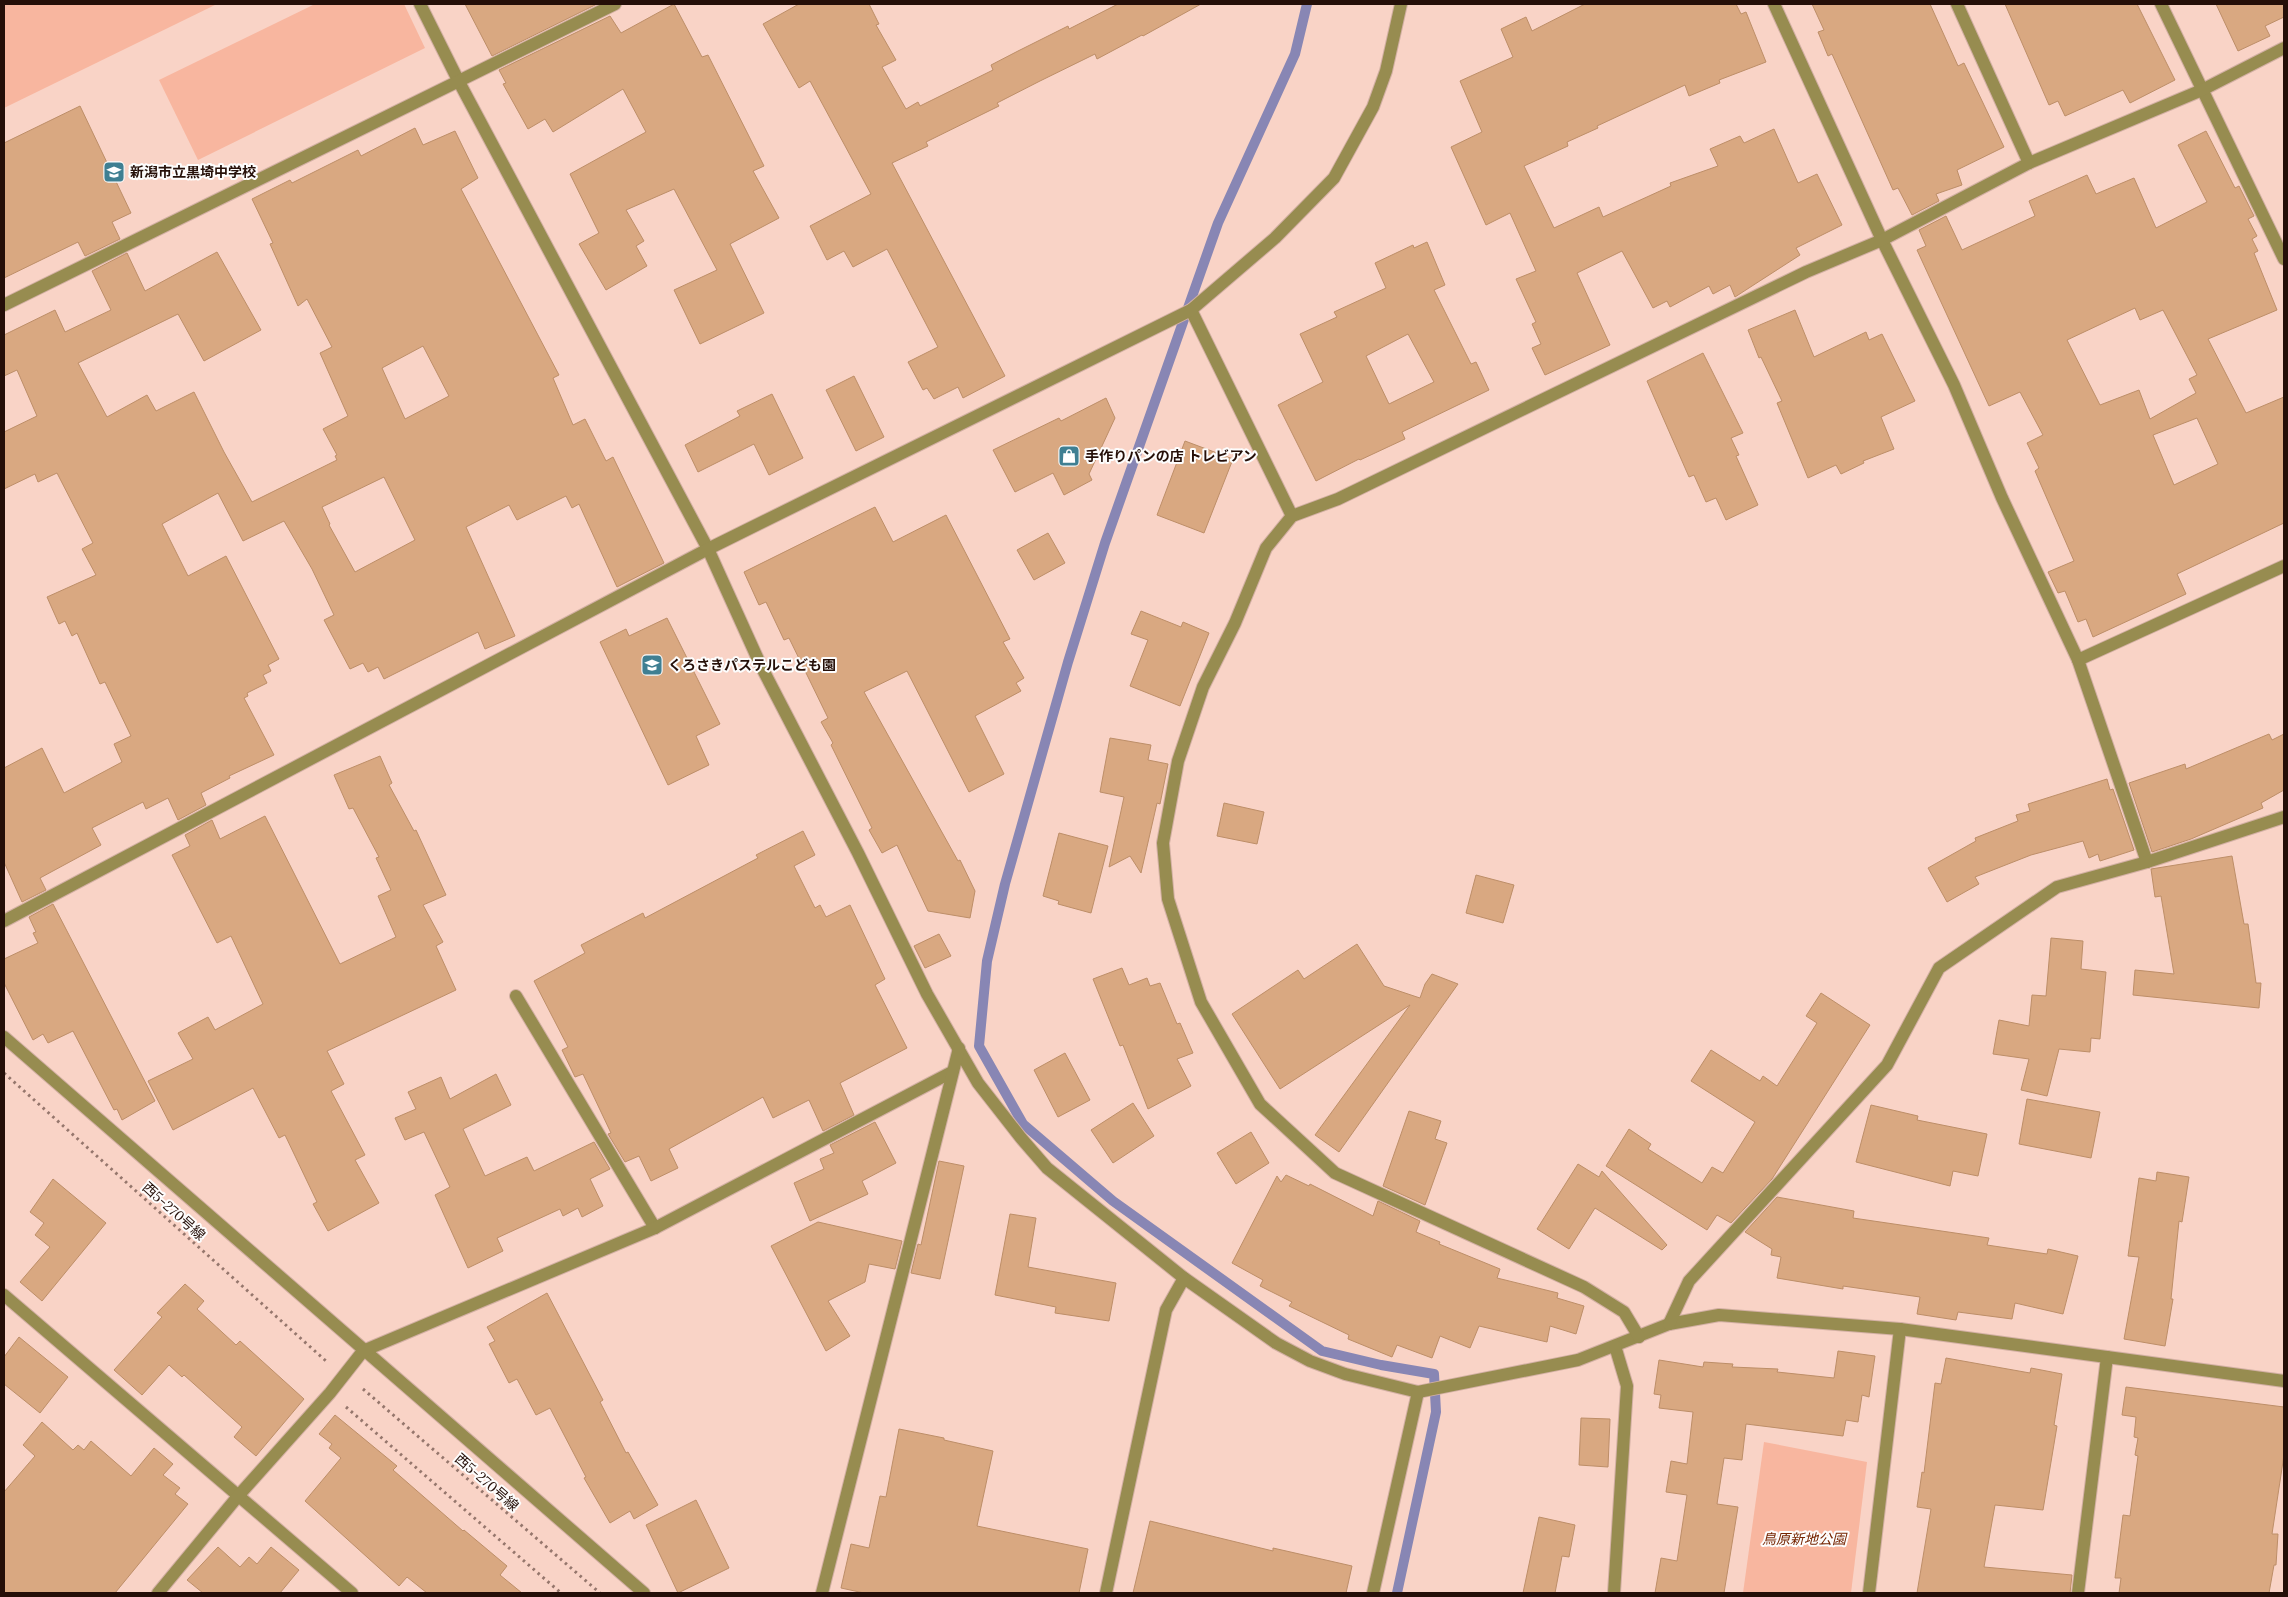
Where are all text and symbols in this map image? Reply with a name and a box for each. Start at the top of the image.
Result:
school or university icon: 新潟市立黒埼中学校 [102,160,126,184]
place label: 新潟市立黒埼中学校 [130,163,256,181]
shop icon: 手作りパンの店 トレビアン [1057,444,1081,468]
place label: 手作りパンの店 トレビアン [1085,447,1257,465]
school or university icon: くろさきパステルこども園 [640,653,664,677]
place label: くろさきパステルこども園 [668,656,836,674]
street label: 西5-270号線 [139,1178,209,1244]
street label: 西5-270号線 [451,1449,523,1515]
park label: 鳥原新地公園 [1762,1530,1848,1548]

